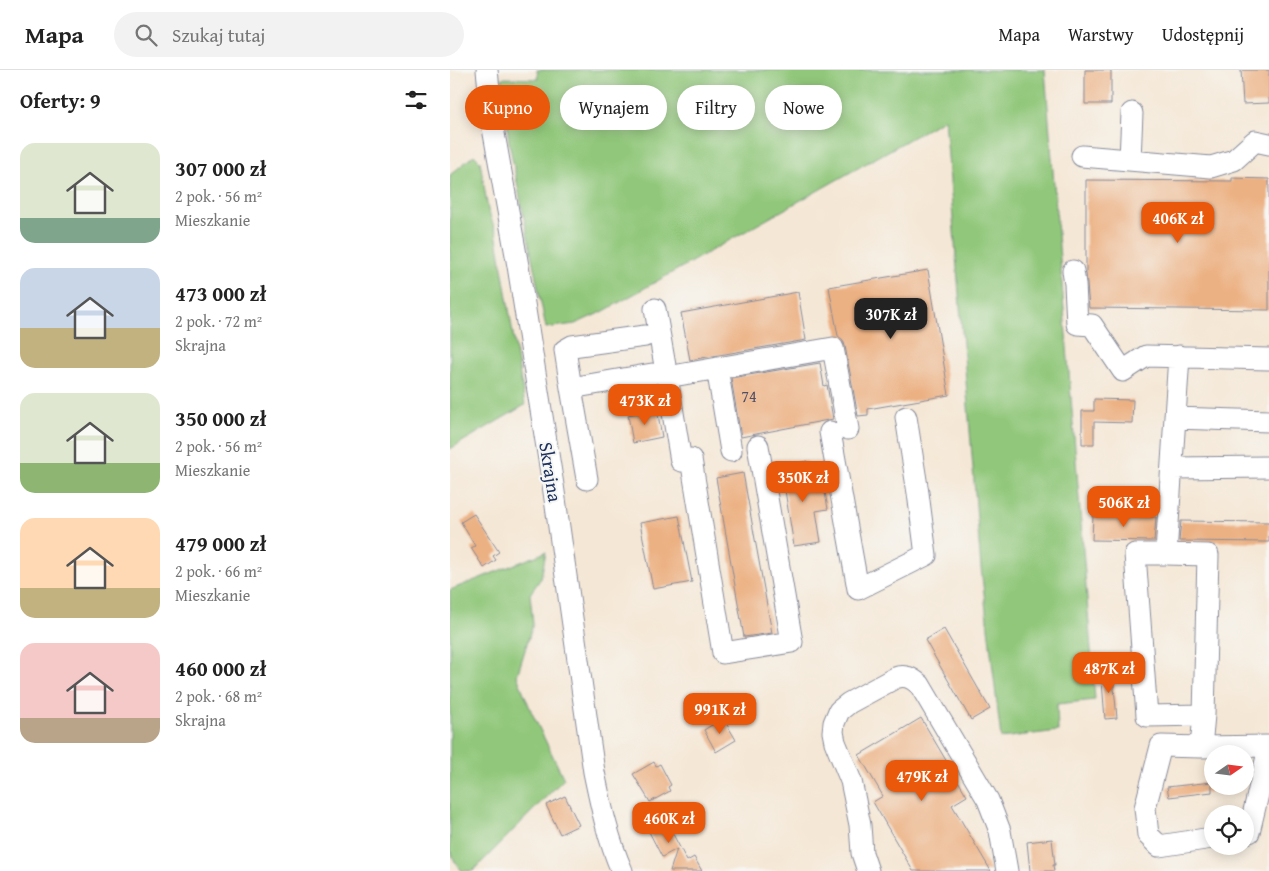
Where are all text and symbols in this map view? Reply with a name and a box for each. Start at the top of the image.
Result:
search box [114,12,464,57]
text: Mapa [25,17,84,52]
icon: search [132,21,160,49]
text: Szukaj tutaj [172,21,265,49]
text: Mapa [998,21,1040,48]
text: Warstwy [1068,21,1134,48]
text: Udostępnij [1162,21,1244,48]
text: Oferty: 9 [20,85,101,116]
chip: Kupno [465,85,550,130]
chip: Wynajem [560,85,667,130]
chip: Filtry [677,85,755,130]
chip: Nowe [765,85,842,130]
icon: filters [402,86,430,114]
text: 307 000 zł [175,153,266,184]
icon: home [60,163,120,223]
text: 2 pok. · 56 m² [175,184,262,208]
pin: 406K zł [1132,202,1224,244]
text: 406K zł [1152,206,1204,230]
text: Mieszkanie [175,208,250,232]
text: 473 000 zł [175,278,266,309]
icon: home [60,288,120,348]
pin: 307K zł [845,298,937,340]
text: 307K zł [865,302,917,326]
text: 2 pok. · 72 m² [175,309,262,333]
text: Skrajna [175,333,226,357]
pin: 473K zł [599,384,691,426]
house number: 74 [741,384,757,408]
text: 473K zł [619,388,671,412]
text: 350 000 zł [175,403,266,434]
icon: home [60,413,120,473]
text: 2 pok. · 56 m² [175,434,262,458]
street label: Skrajna [532,440,570,504]
text: Mieszkanie [175,458,250,482]
pin: 350K zł [757,460,849,503]
text: 350K zł [777,465,829,489]
pin: 506K zł [1078,486,1170,528]
text: 506K zł [1098,490,1150,514]
text: 479 000 zł [175,528,266,559]
icon: home [60,538,120,598]
text: 2 pok. · 66 m² [175,559,262,583]
text: Mieszkanie [175,583,250,607]
pin: 487K zł [1063,652,1155,694]
text: 460 000 zł [175,653,266,684]
text: 487K zł [1083,656,1135,680]
icon: home [60,663,120,723]
text: 2 pok. · 68 m² [175,684,262,708]
pin: 991K zł [674,692,766,735]
text: 991K zł [694,697,746,721]
text: Skrajna [175,708,226,732]
north arrow [1204,745,1254,795]
map controls [1204,745,1254,855]
pin: 479K zł [876,760,968,802]
text: 479K zł [896,764,948,788]
pin: 460K zł [623,802,715,844]
button: locate [1204,805,1254,855]
text: 460K zł [643,806,695,830]

